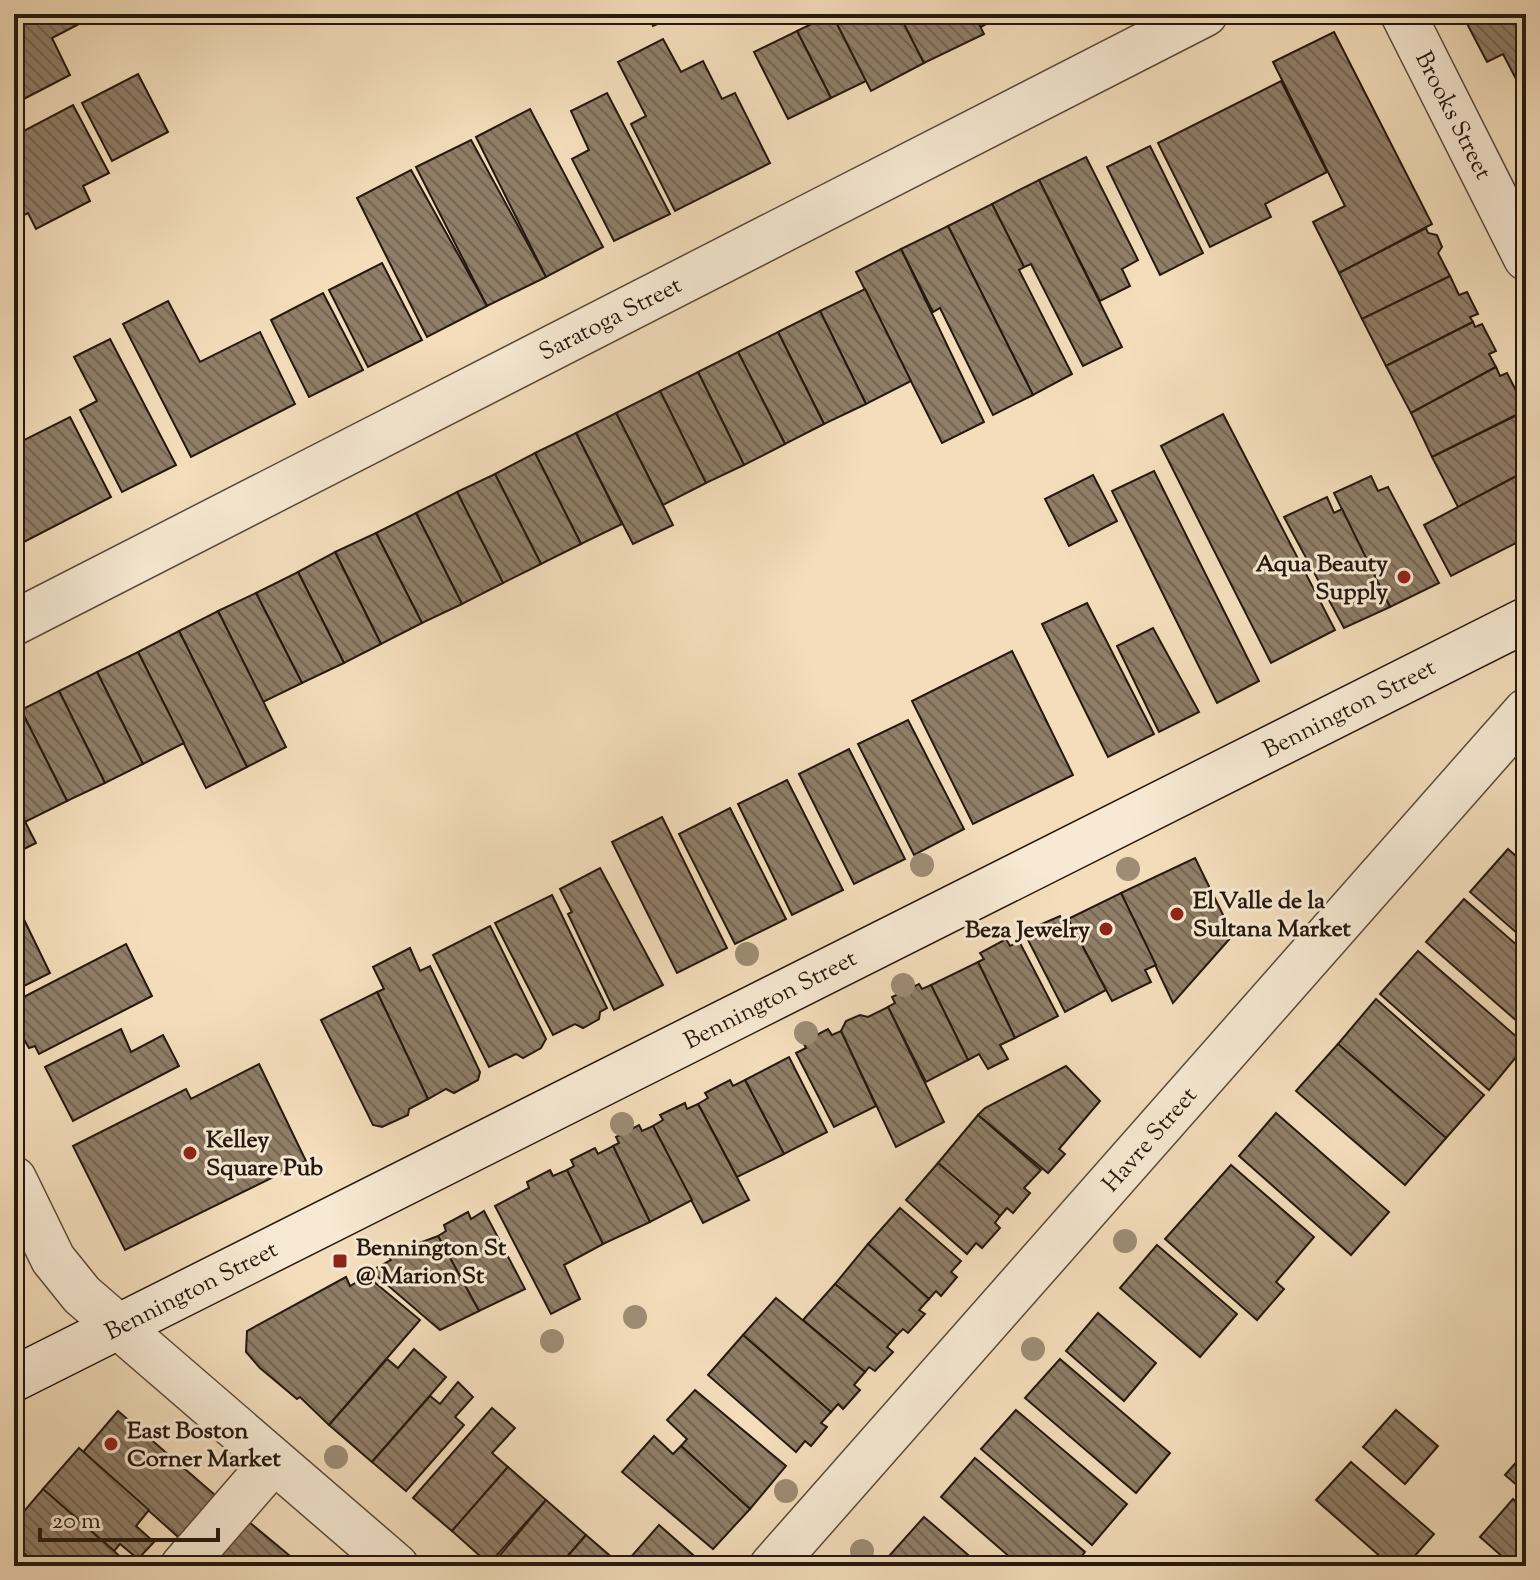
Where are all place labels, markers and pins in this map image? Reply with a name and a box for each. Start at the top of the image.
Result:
place label: Aqua Beauty Supply [1255,548,1388,610]
marker: Aqua Beauty Supply [1395,568,1413,586]
place label: El Valle de la Sultana Market [1193,885,1352,947]
marker: El Valle de la Sultana Market [1168,905,1186,923]
place label: Beza Jewelry [965,914,1090,948]
marker: Beza Jewelry [1097,920,1115,938]
place label: Kelley Square Pub [206,1124,323,1186]
marker: Kelley Square Pub [181,1144,199,1162]
place label: Bennington St @ Marion St [356,1232,507,1294]
marker: Bennington St @ Marion St [331,1252,349,1270]
place label: East Boston Corner Market [127,1415,281,1477]
marker: East Boston Corner Market [102,1435,120,1453]

